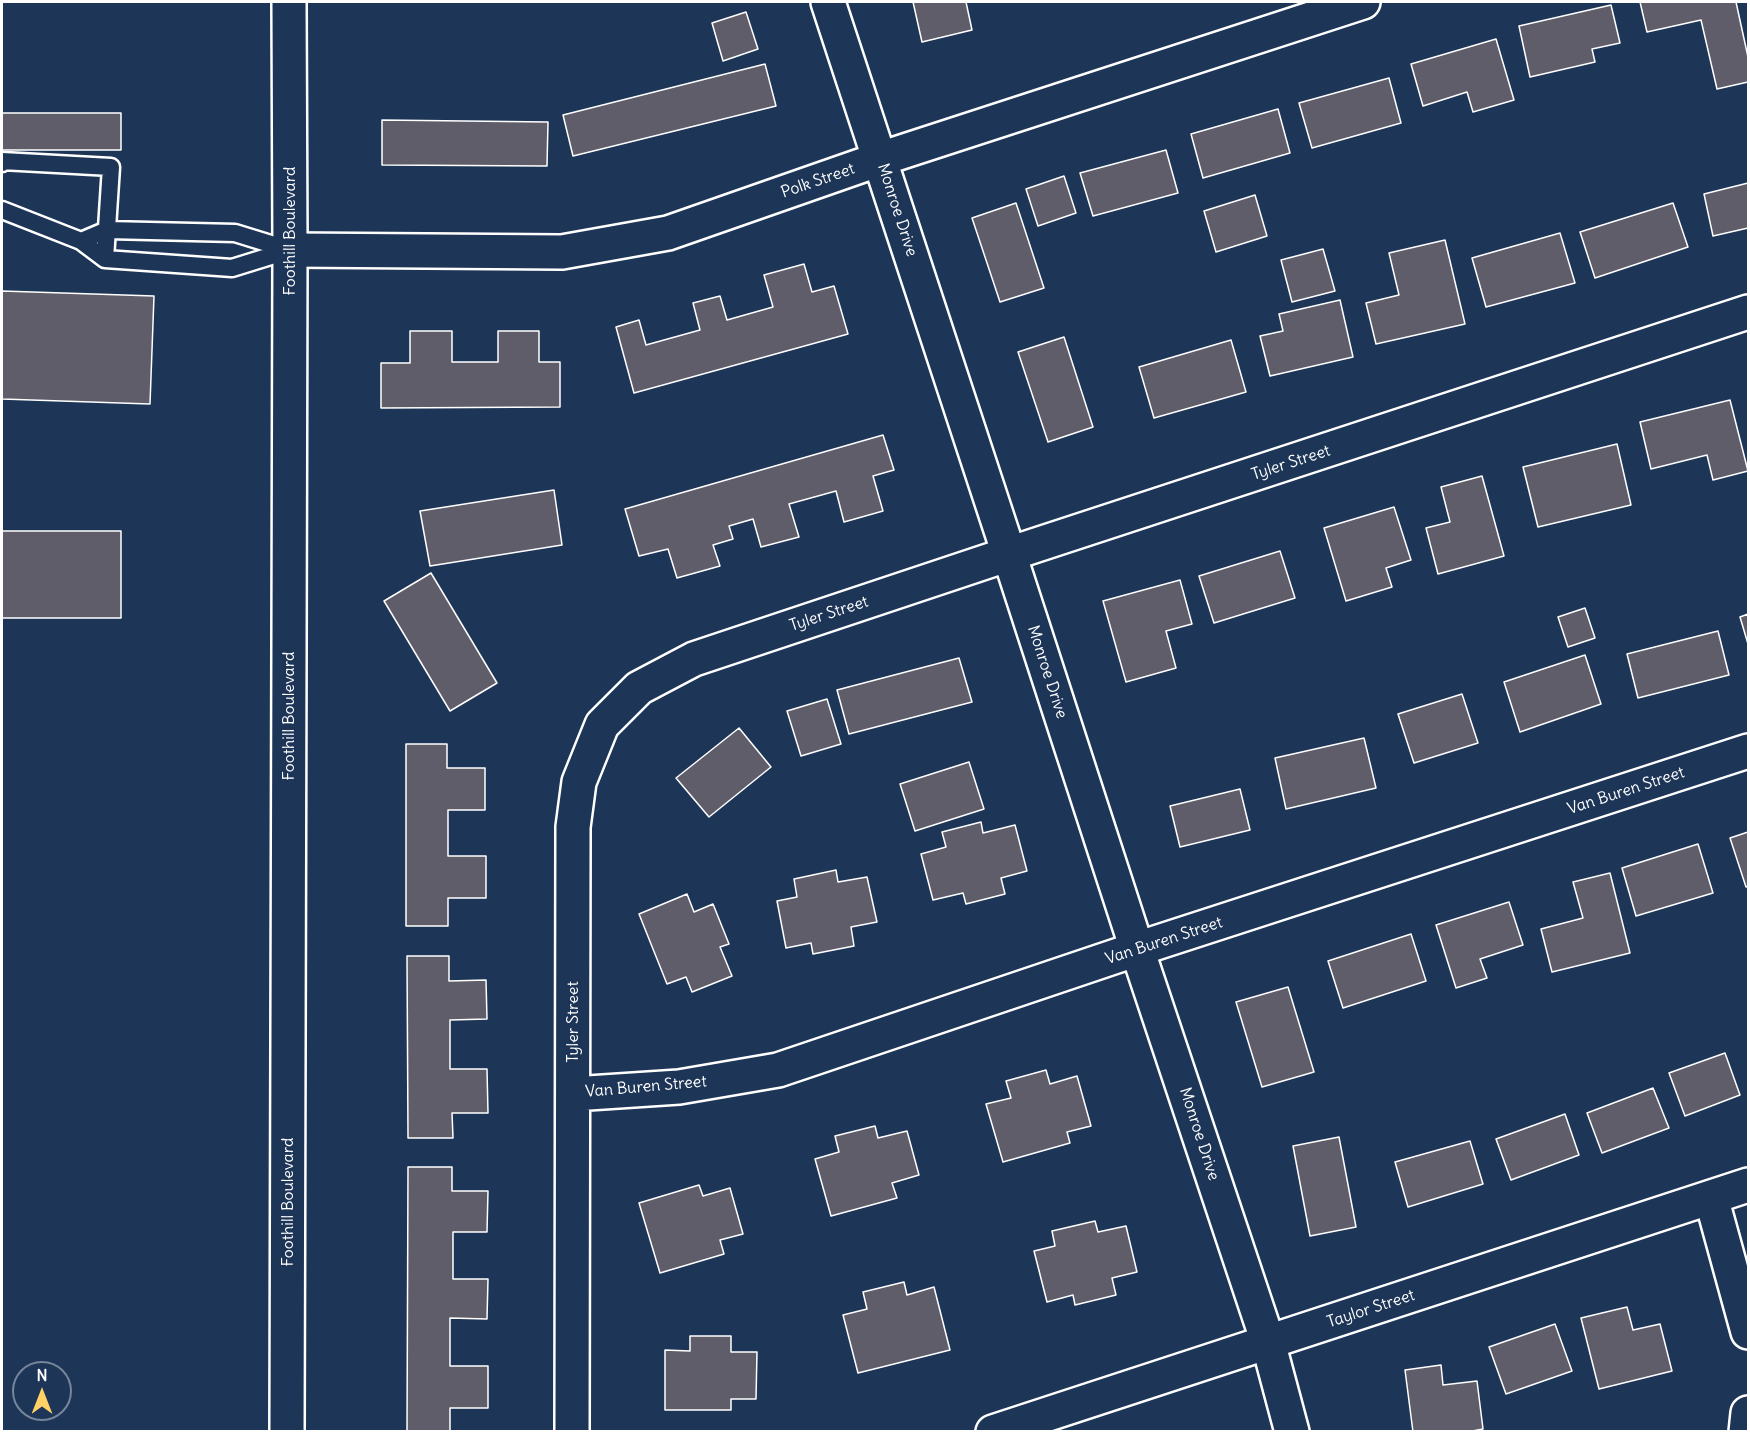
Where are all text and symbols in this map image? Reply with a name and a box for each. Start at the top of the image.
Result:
street label: Polk Street [779,159,857,203]
street label: Monroe Drive [873,161,921,259]
street label: Foothill Boulevard [280,166,300,296]
street label: Tyler Street [1249,441,1333,485]
street label: Tyler Street [787,592,871,636]
street label: Monroe Drive [1023,623,1071,721]
street label: Foothill Boulevard [279,651,299,781]
street label: Van Buren Street [1565,763,1687,819]
street label: Van Buren Street [1103,913,1225,969]
street label: Tyler Street [563,981,583,1063]
street label: Van Buren Street [584,1072,708,1102]
street label: Monroe Drive [1175,1085,1223,1183]
street label: Foothill Boulevard [278,1137,298,1267]
street label: Taylor Street [1325,1286,1417,1332]
north arrow [12,1361,72,1421]
text: N [36,1365,48,1385]

